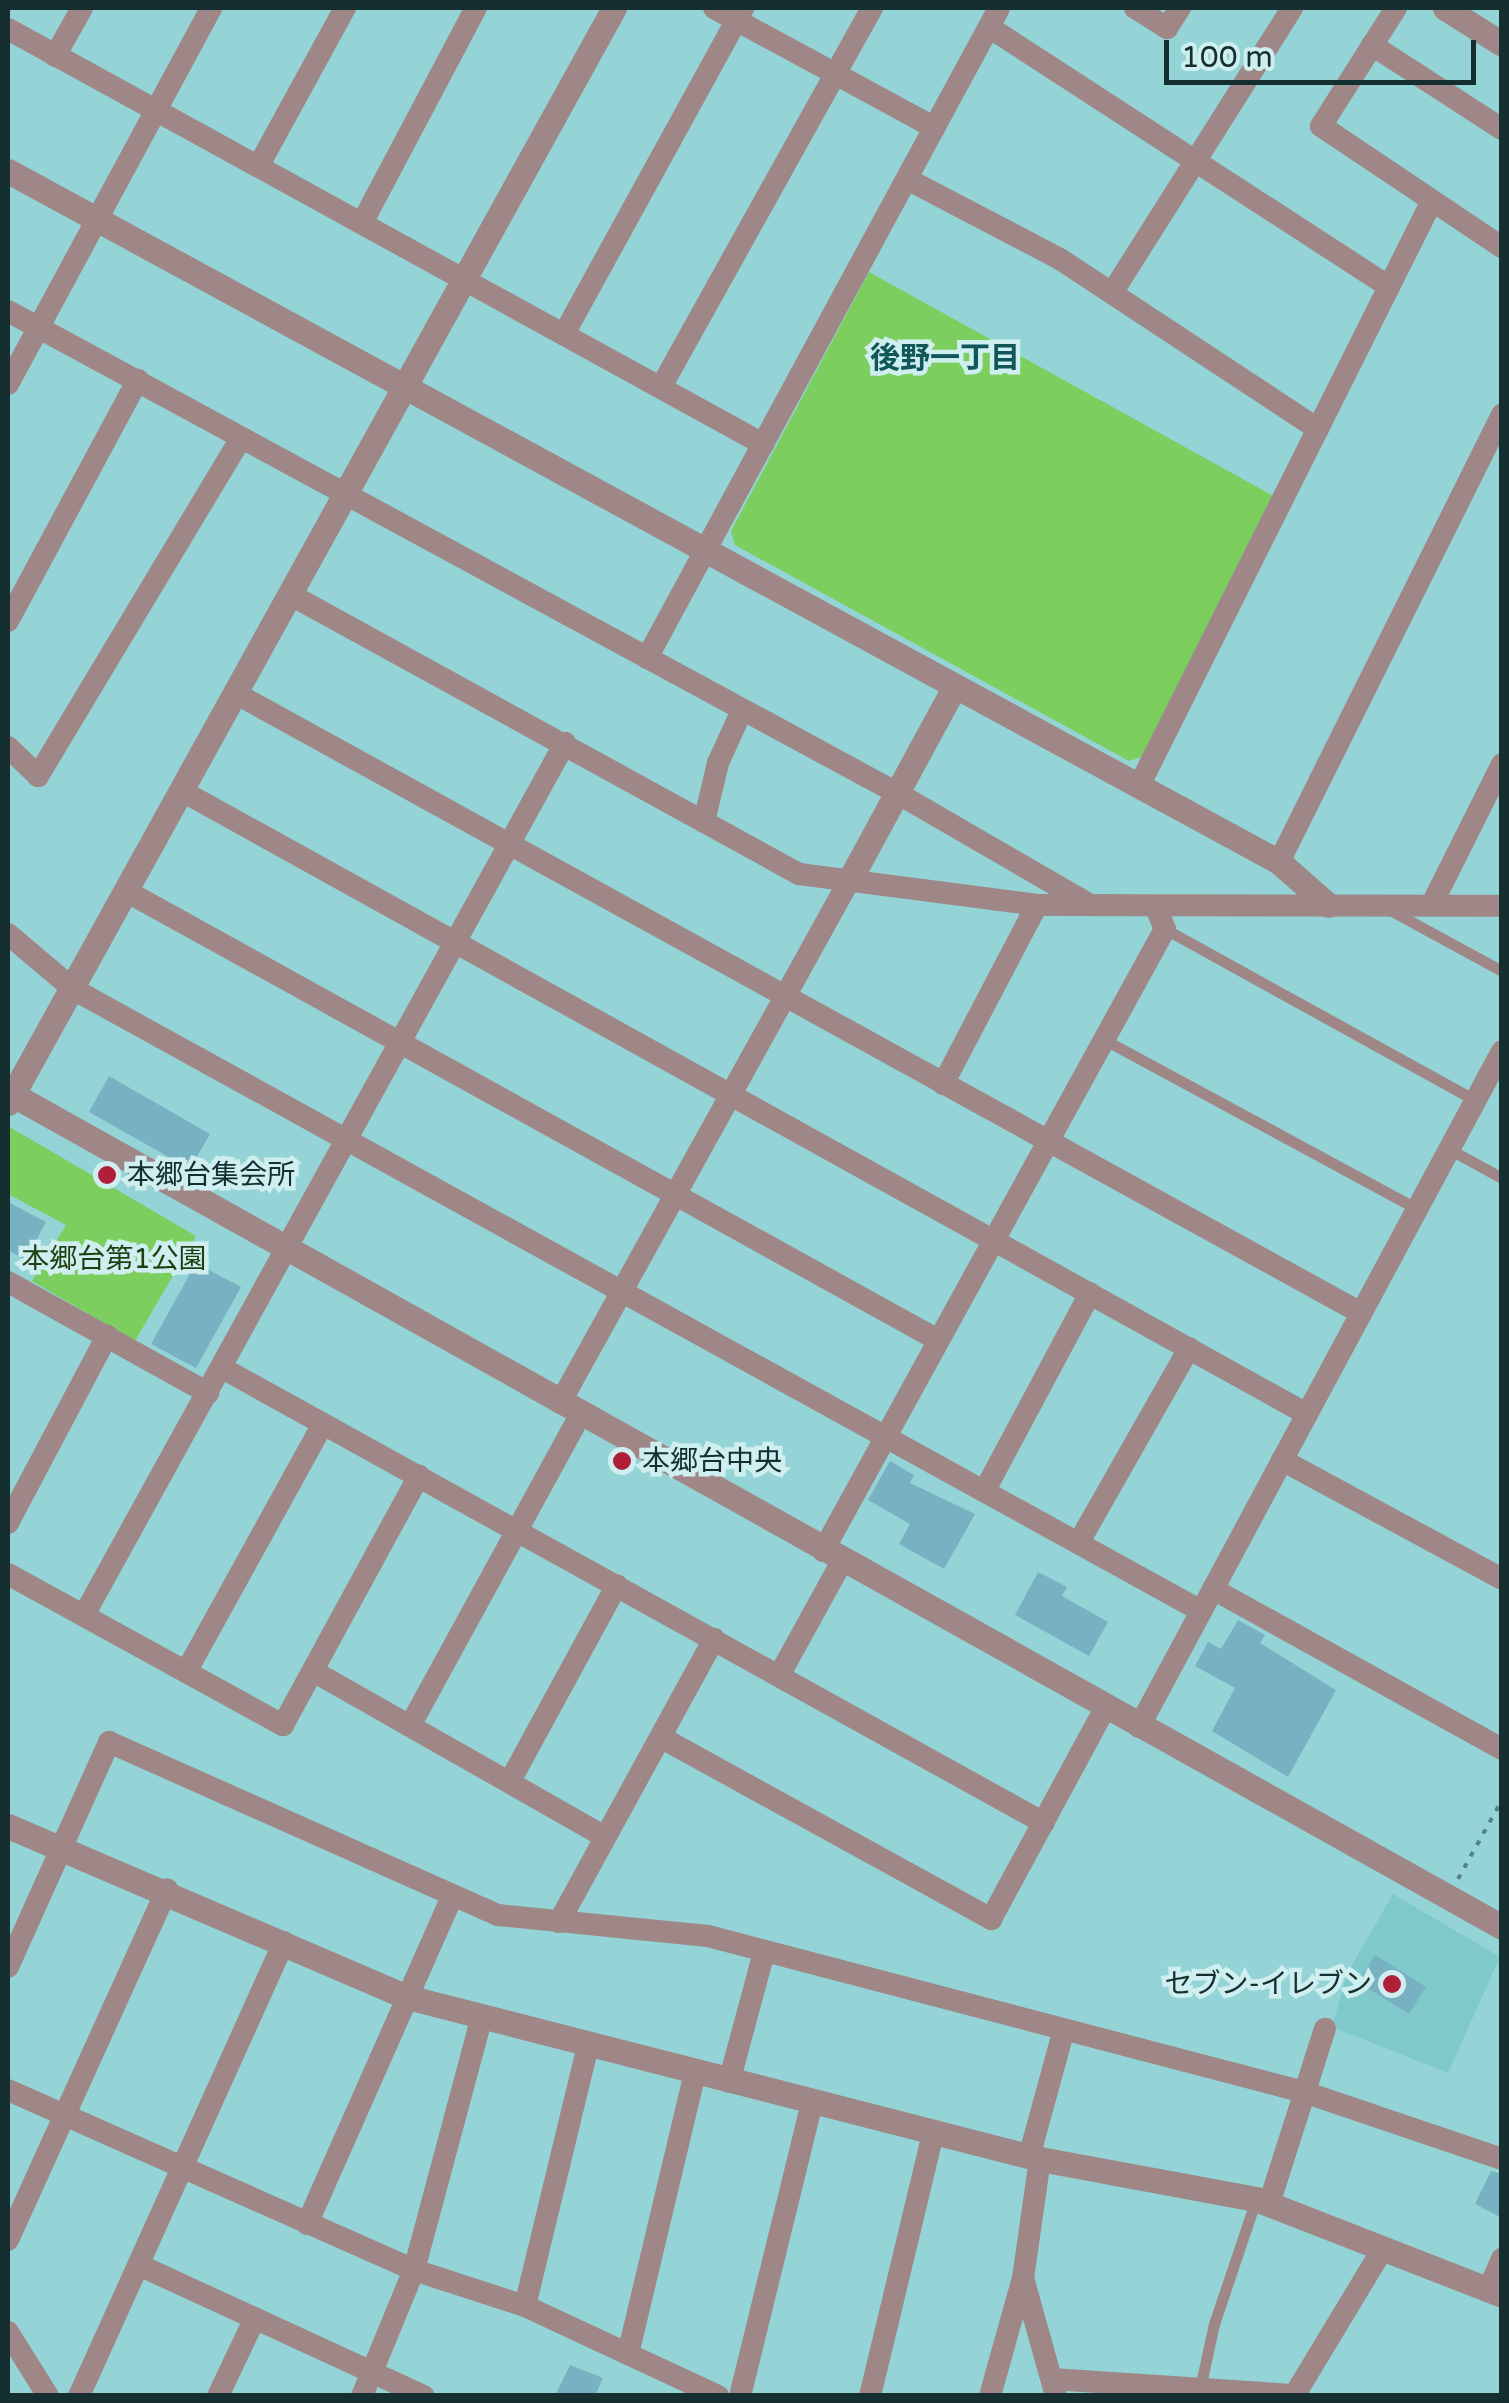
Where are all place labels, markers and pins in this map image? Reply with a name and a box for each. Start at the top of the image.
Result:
place label: 本郷台集会所 [127,1158,295,1192]
marker: 本郷台集会所 [96,1164,118,1186]
place label: 本郷台中央 [642,1444,782,1478]
marker: 本郷台中央 [611,1450,633,1472]
place label: セブン-イレブン [1165,1967,1372,2001]
marker: セブン-イレブン [1381,1973,1403,1995]

